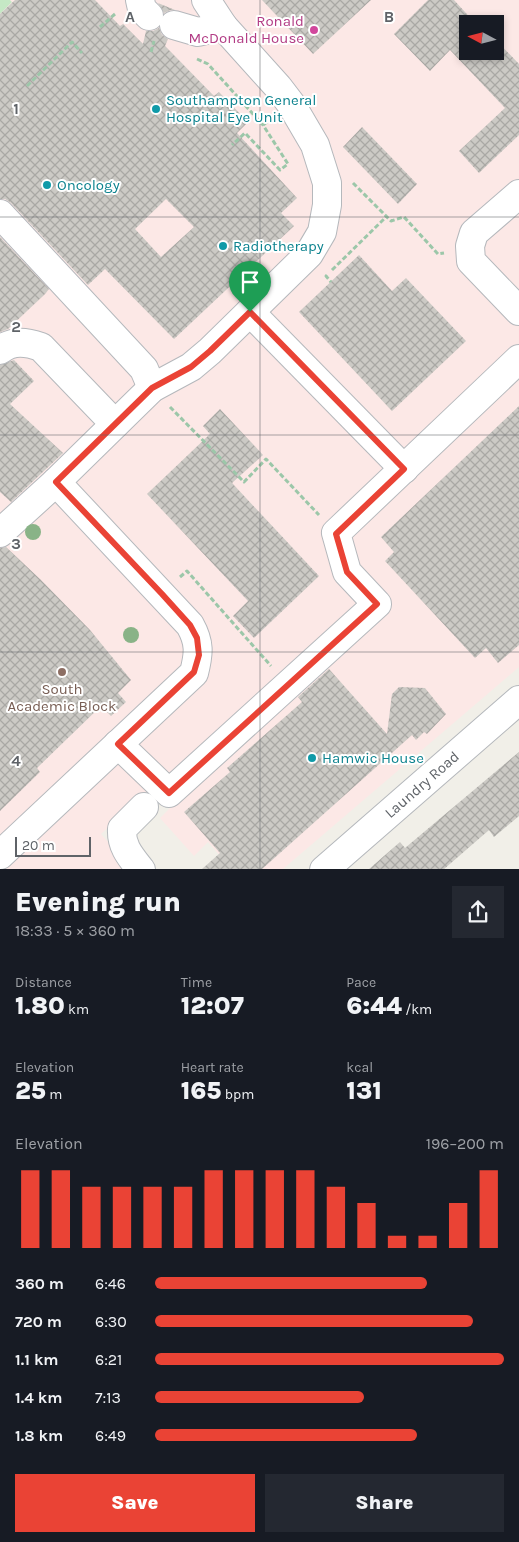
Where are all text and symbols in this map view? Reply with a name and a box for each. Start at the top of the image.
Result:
text: A [125,7,135,26]
text: B [384,7,394,26]
place label: Ronald McDonald House [189,12,304,47]
north arrow [459,15,504,60]
map controls [459,15,504,60]
marker: Ronald McDonald House [308,24,320,36]
place label: Southampton General Hospital Eye Unit [166,91,317,126]
text: 1 [13,99,19,118]
marker: Southampton General Hospital Eye Unit [150,103,162,115]
place label: Oncology [57,176,120,194]
marker: Oncology [41,179,53,191]
place label: Radiotherapy [233,237,324,255]
marker: Radiotherapy [217,240,229,252]
pin [229,261,271,312]
icon: arrive [236,268,264,296]
text: 2 [11,317,21,336]
text: 3 [11,534,21,553]
marker: South Academic Block [56,666,68,678]
place label: South Academic Block [8,680,116,715]
street label: Laundry Road [381,747,463,822]
place label: Hamwic House [322,749,424,767]
text: 4 [11,751,21,770]
marker: Hamwic House [306,752,318,764]
scale bar [15,834,91,858]
text: 20 m [22,837,55,854]
text: Evening run [15,885,181,918]
button: share [452,886,504,938]
text: 18:33 · 5 × 360 m [15,921,135,940]
text: Distance [15,974,72,991]
text: Time [181,974,212,991]
text: Pace [346,974,376,991]
text: 1.80 [15,991,65,1020]
text: 12:07 [181,991,244,1020]
text: 6:44 [346,991,402,1020]
text: km [65,1001,89,1018]
text: /km [402,1001,432,1018]
text: Elevation [15,1059,74,1076]
text: Heart rate [181,1059,244,1076]
text: kcal [346,1059,373,1076]
text: 25 [15,1076,46,1105]
text: 165 [181,1076,221,1105]
text: 131 [346,1076,382,1105]
text: m [46,1086,62,1103]
text: bpm [221,1086,254,1103]
text: Elevation [15,1134,83,1153]
text: 196–200 m [426,1134,504,1153]
text: 360 m [15,1274,64,1293]
text: 6:46 [95,1274,126,1293]
text: 720 m [15,1312,62,1331]
text: 6:30 [95,1312,127,1331]
text: 1.1 km [15,1350,59,1369]
text: 6:21 [95,1350,122,1369]
text: 1.4 km [15,1388,62,1407]
text: 7:13 [95,1388,121,1407]
text: 1.8 km [15,1426,63,1445]
text: 6:49 [95,1426,126,1445]
button: Save [15,1474,255,1532]
button: Share [265,1474,504,1532]

